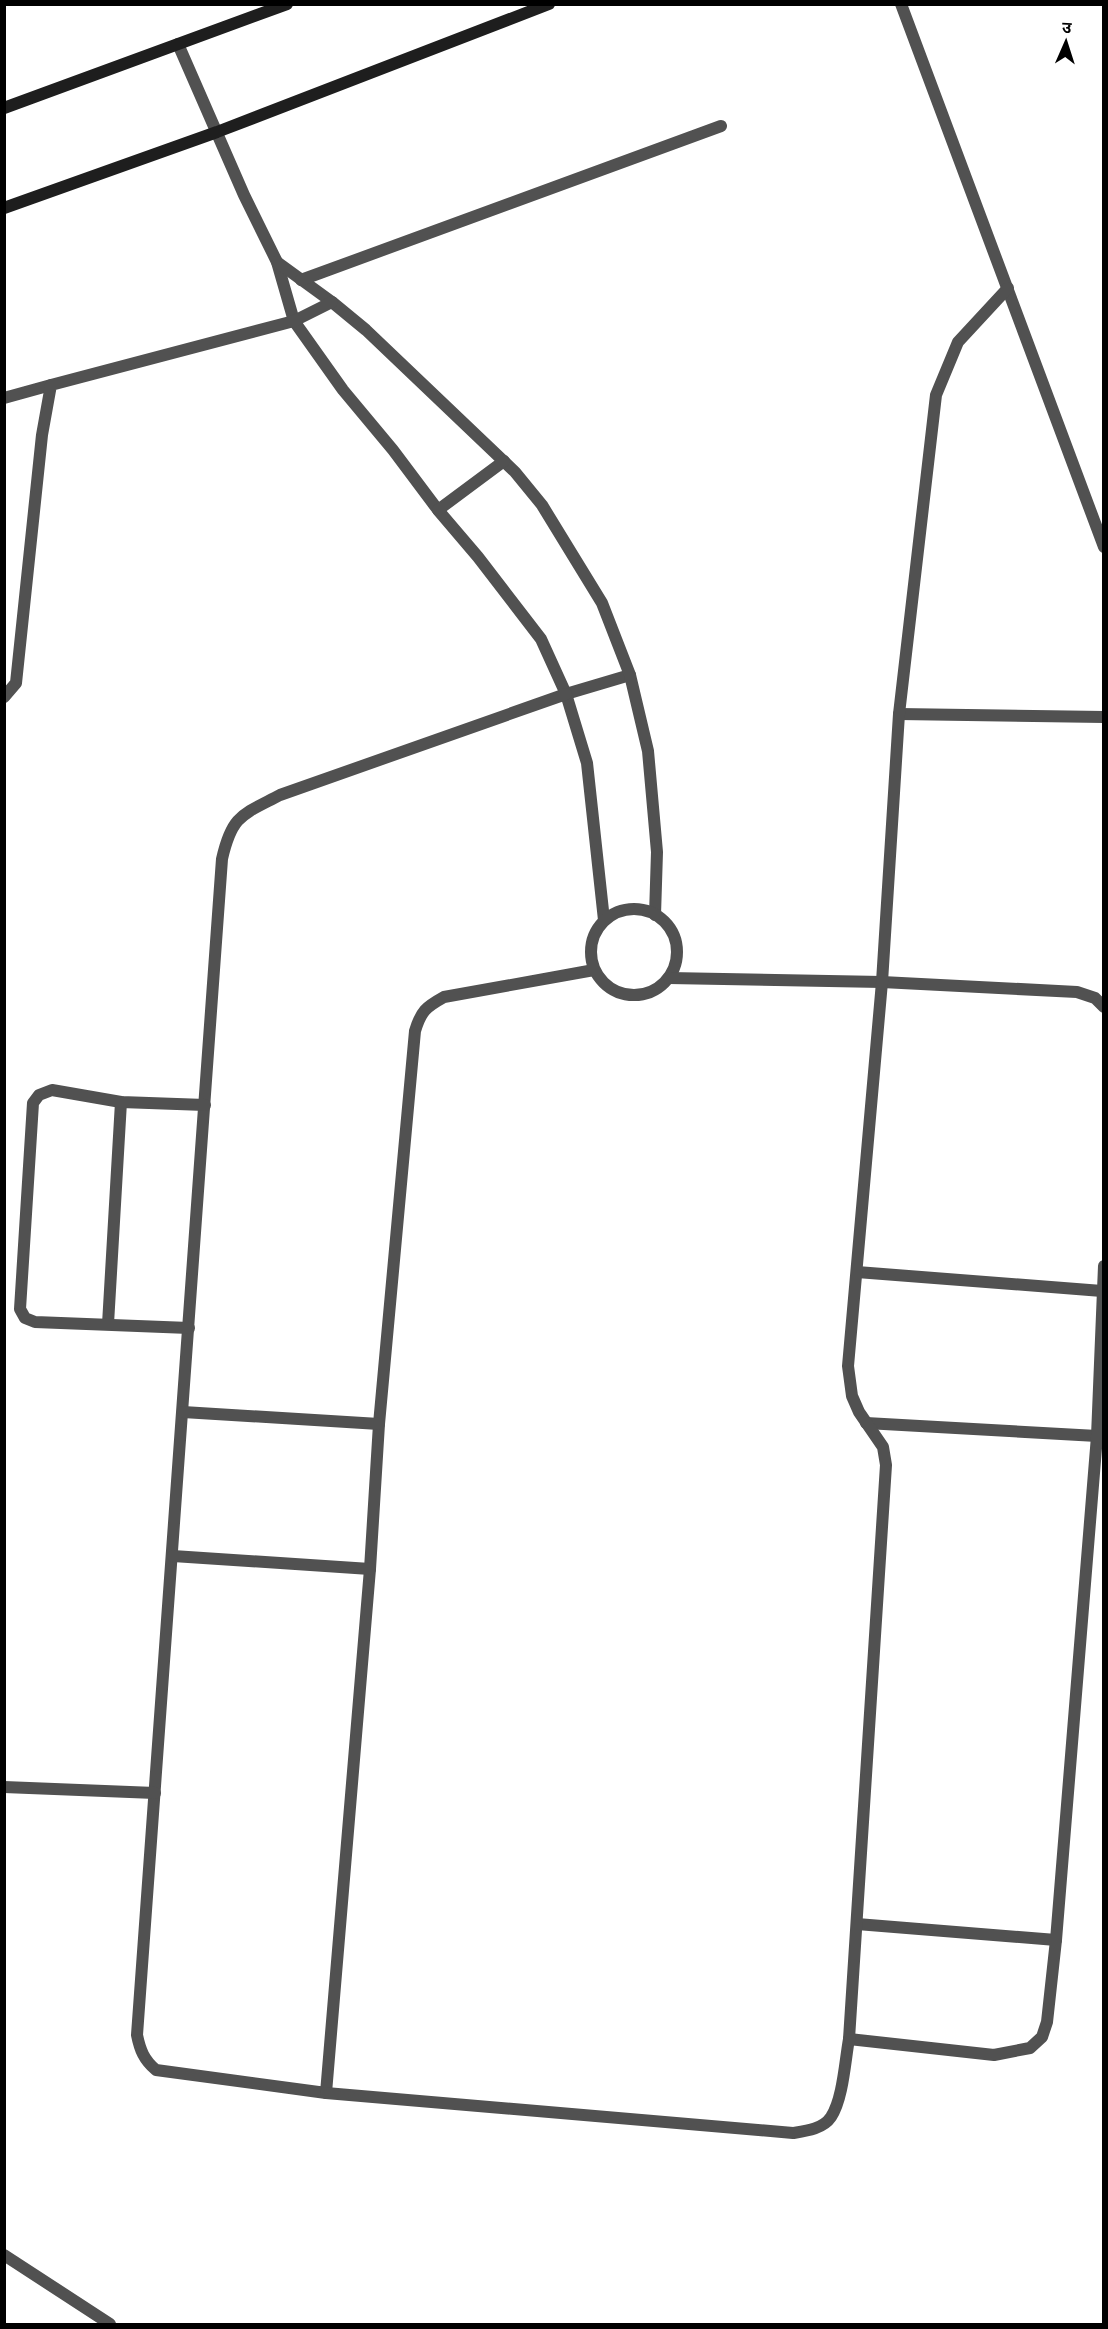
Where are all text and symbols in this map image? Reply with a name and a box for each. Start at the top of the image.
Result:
north arrow [1036,12,1096,72]
text: उ [1062,17,1073,38]

